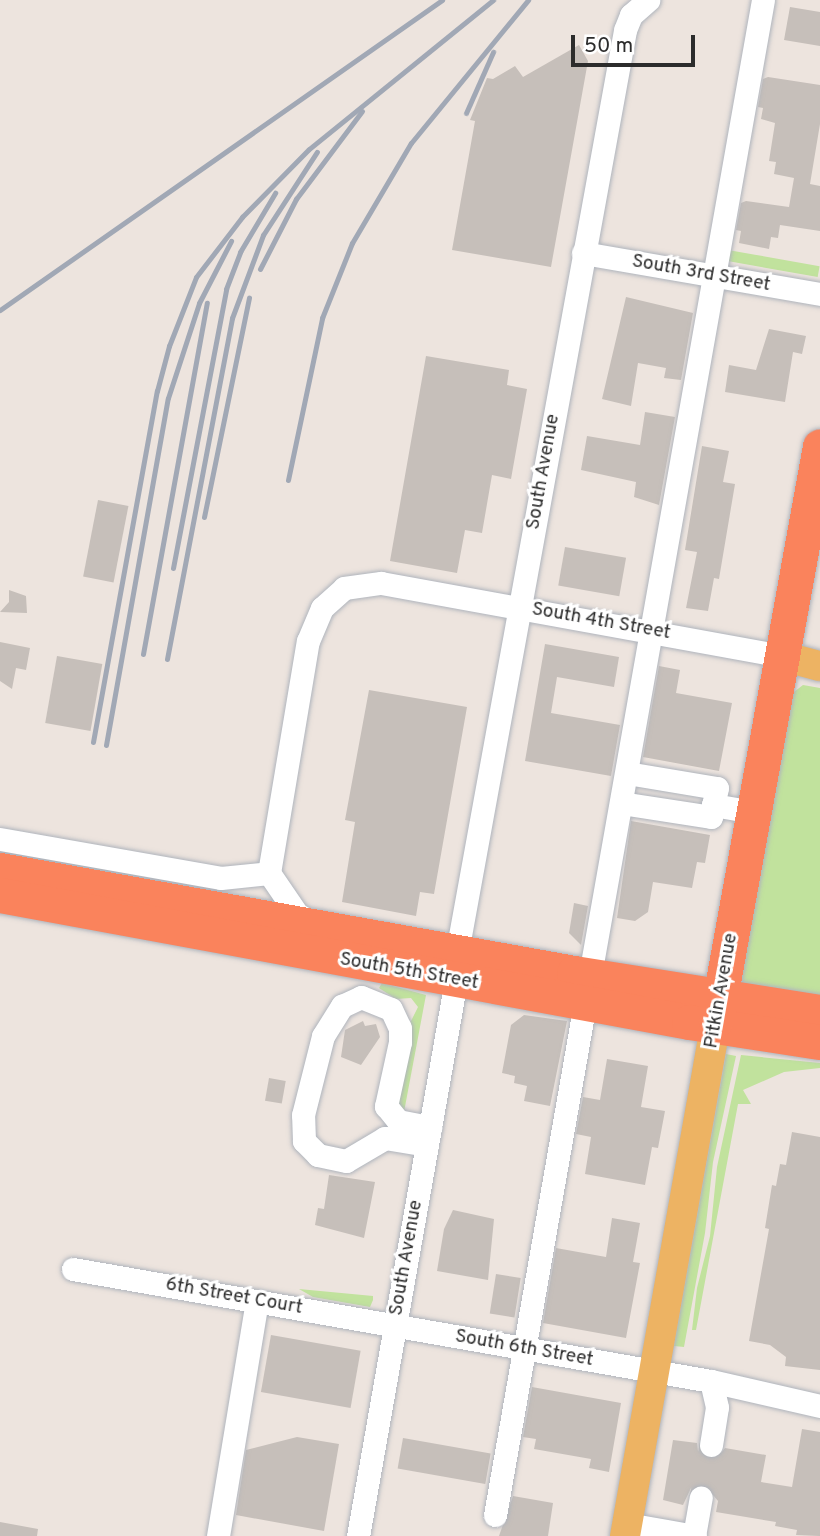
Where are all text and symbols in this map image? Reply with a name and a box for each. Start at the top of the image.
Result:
scale bar [575,21,699,65]
text: 50 m [584,33,633,60]
street label: South 3rd Street [630,251,772,297]
street label: South Avenue [523,412,565,532]
street label: South 4th Street [530,599,672,645]
street label: Pitkin Avenue [701,931,743,1051]
street label: South 5th Street [338,949,480,995]
street label: South Avenue [386,1198,428,1318]
street label: 6th Street Court [164,1274,304,1320]
street label: South 6th Street [453,1326,595,1372]

